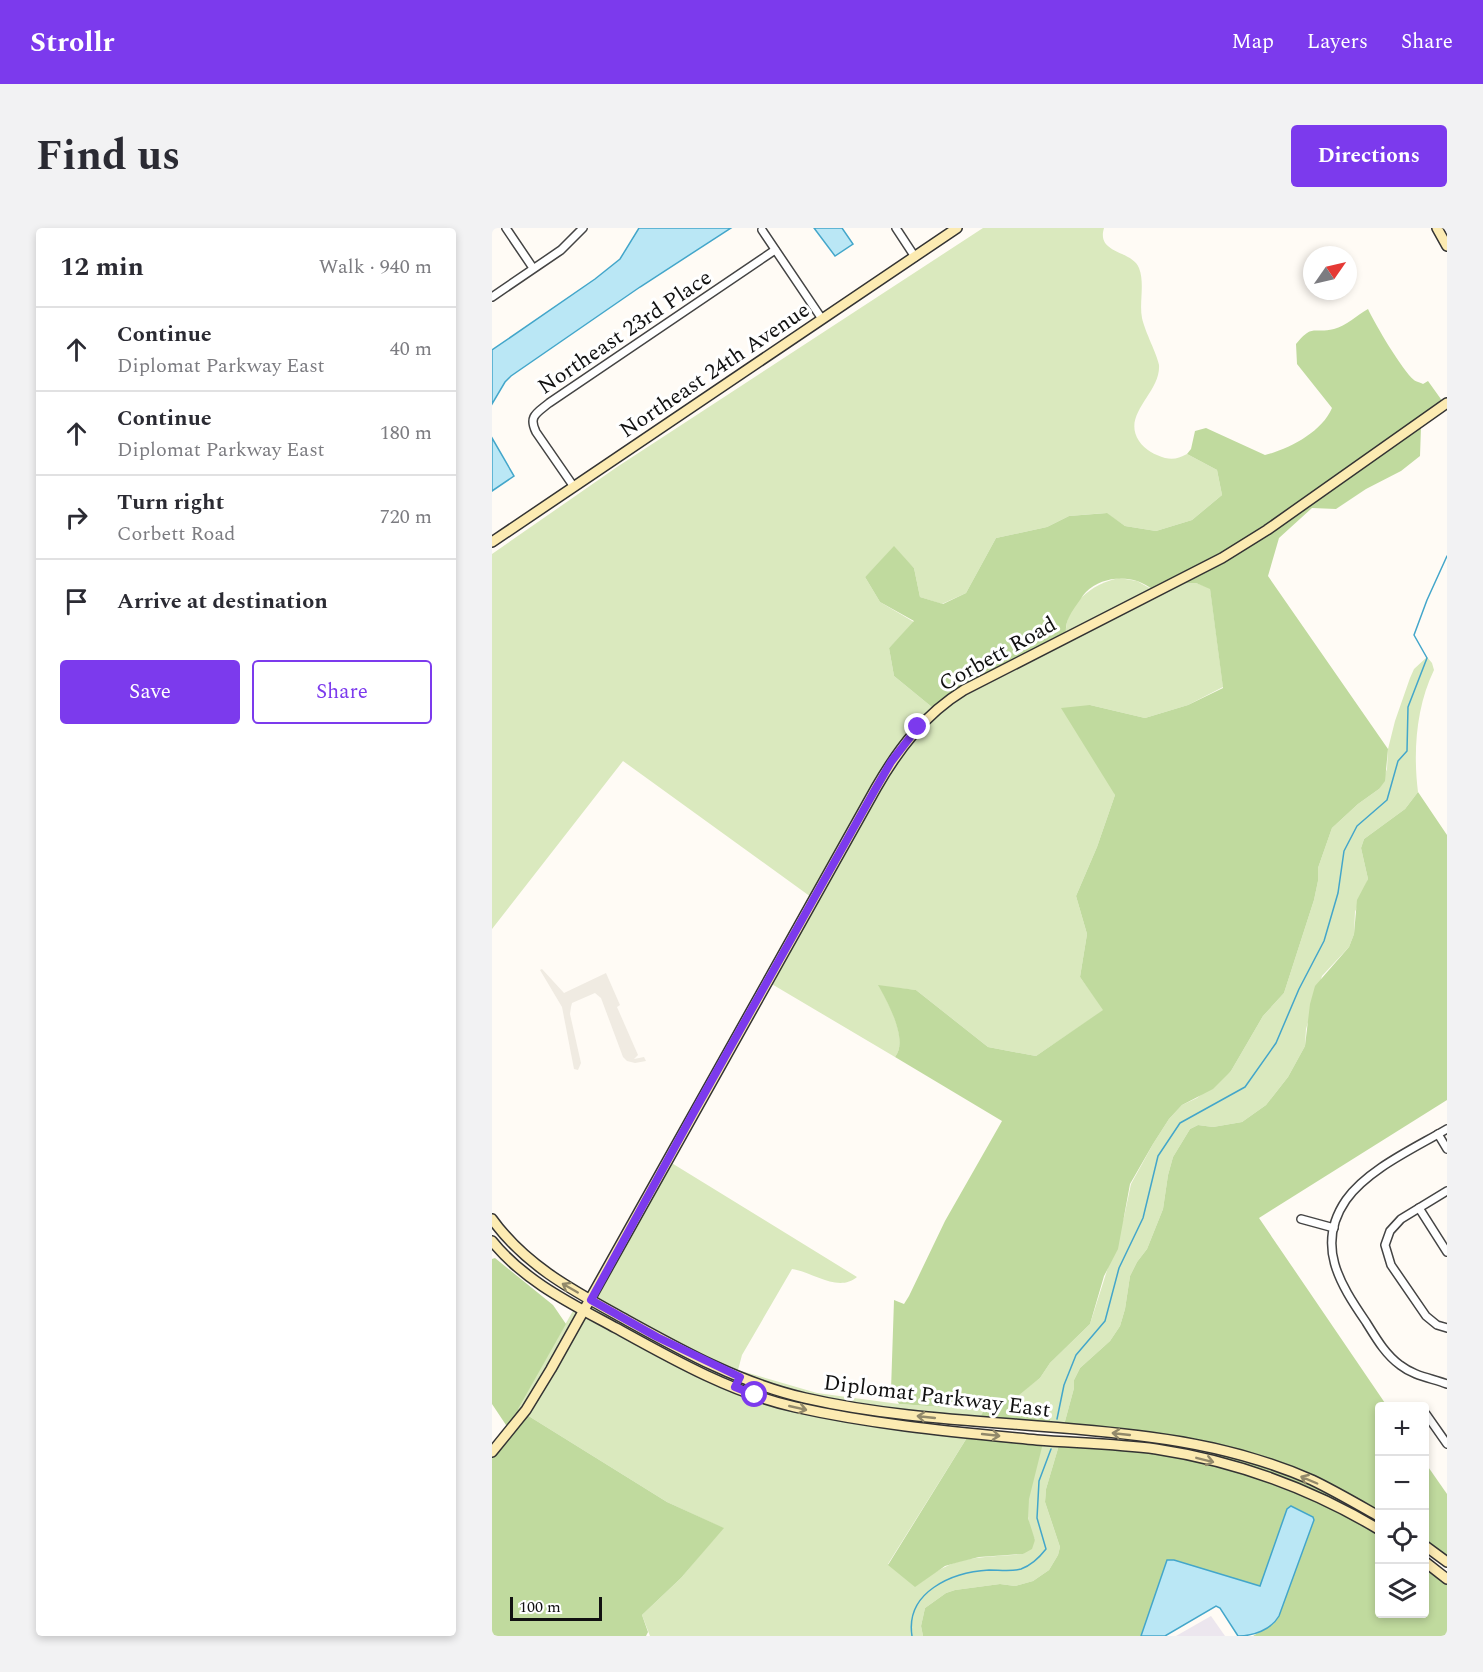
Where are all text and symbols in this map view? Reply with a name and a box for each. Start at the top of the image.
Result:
text: Strollr [30,21,114,64]
text: Map [1232,26,1274,58]
text: Layers [1307,26,1368,58]
text: Share [1401,26,1453,58]
text: Find us [36,125,180,188]
button: Directions [1291,125,1447,187]
north arrow [1303,246,1357,300]
text: 12 min [60,247,144,287]
text: Walk · 940 m [319,252,432,282]
street label: Northeast 23rd Place [531,262,719,403]
street label: Northeast 24th Avenue [613,294,817,446]
text: Continue [117,318,212,351]
icon: ahead [60,333,93,366]
text: 40 m [390,334,432,364]
text: Diplomat Parkway East [117,351,325,381]
text: Continue [117,402,212,435]
icon: ahead [60,417,93,450]
text: 180 m [380,418,432,448]
text: Diplomat Parkway East [117,435,325,465]
text: Turn right [117,486,224,519]
icon: right [60,501,93,534]
text: 720 m [380,502,432,532]
text: Corbett Road [117,519,235,549]
icon: arrive [60,585,93,618]
text: Arrive at destination [117,585,328,618]
street label: Corbett Road [933,608,1063,700]
button: Save [60,660,240,724]
button: Share [252,660,432,724]
route end [904,713,930,739]
one-way arrow [561,1281,578,1293]
street label: Diplomat Parkway East [821,1366,1052,1427]
route start [741,1381,767,1407]
one-way arrow [789,1402,808,1414]
map controls [1375,1402,1429,1618]
button: + [1375,1402,1429,1456]
one-way arrow [917,1411,937,1422]
one-way arrow [1111,1428,1131,1439]
one-way arrow [981,1430,1001,1441]
one-way arrow [1196,1455,1215,1467]
button: − [1375,1456,1429,1510]
one-way arrow [1301,1474,1319,1485]
button: locate [1375,1510,1429,1564]
button: layers [1375,1564,1429,1618]
scale bar [510,1594,602,1622]
text: 100 m [519,1595,561,1619]

